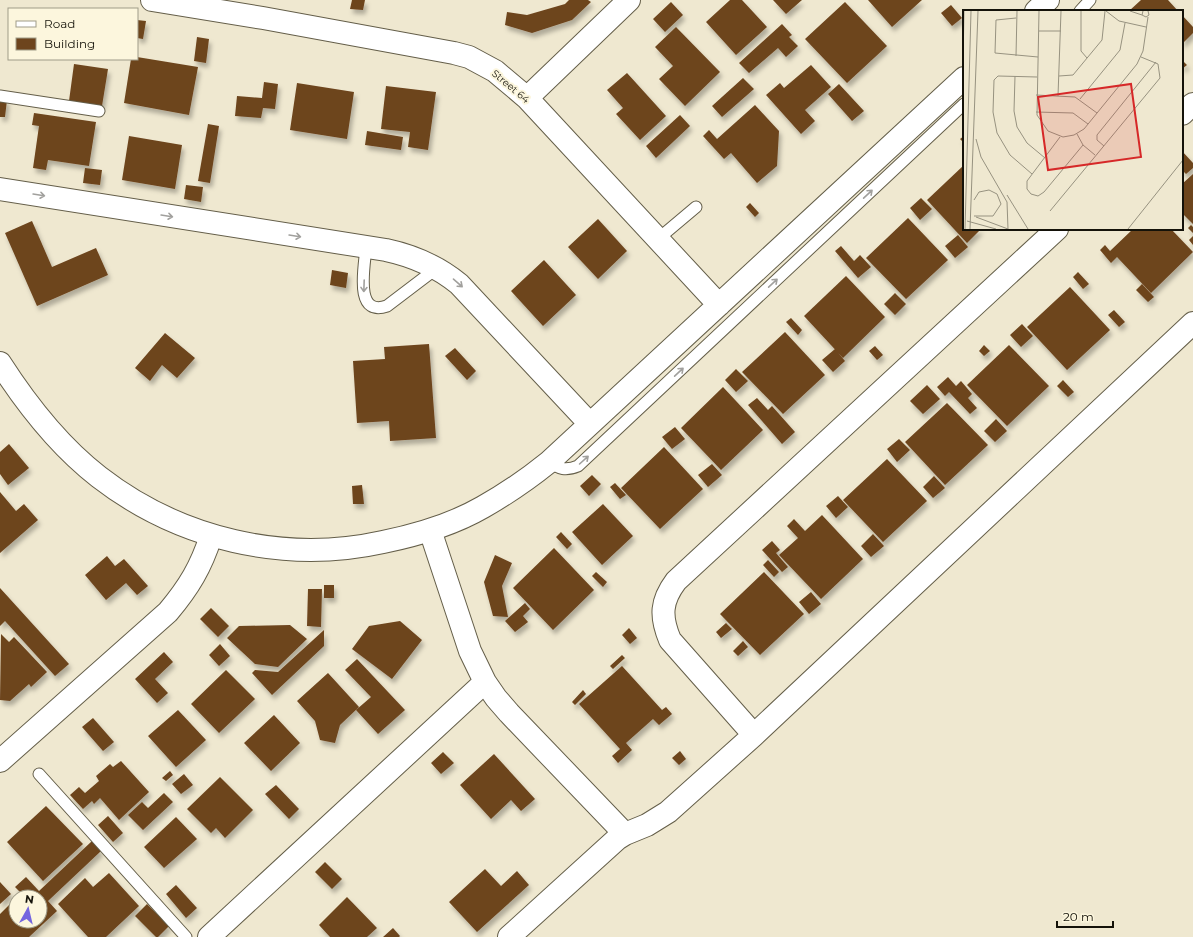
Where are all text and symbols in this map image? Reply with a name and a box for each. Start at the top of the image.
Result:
legend [8,8,138,60]
inset map [963,10,1183,230]
text: Road [44,16,75,31]
text: Building [44,36,95,51]
street label: Street 64 [489,67,533,106]
one-way arrow [863,189,873,199]
one-way arrow [32,191,45,199]
one-way arrow [160,212,173,220]
one-way arrow [288,232,301,240]
one-way arrow [768,278,778,287]
one-way arrow [360,279,367,292]
one-way arrow [452,279,463,288]
one-way arrow [673,367,684,376]
one-way arrow [578,456,589,465]
north arrow [8,889,48,929]
text: N [24,892,35,907]
scale bar [1057,903,1113,929]
text: 20 m [1063,909,1094,924]

